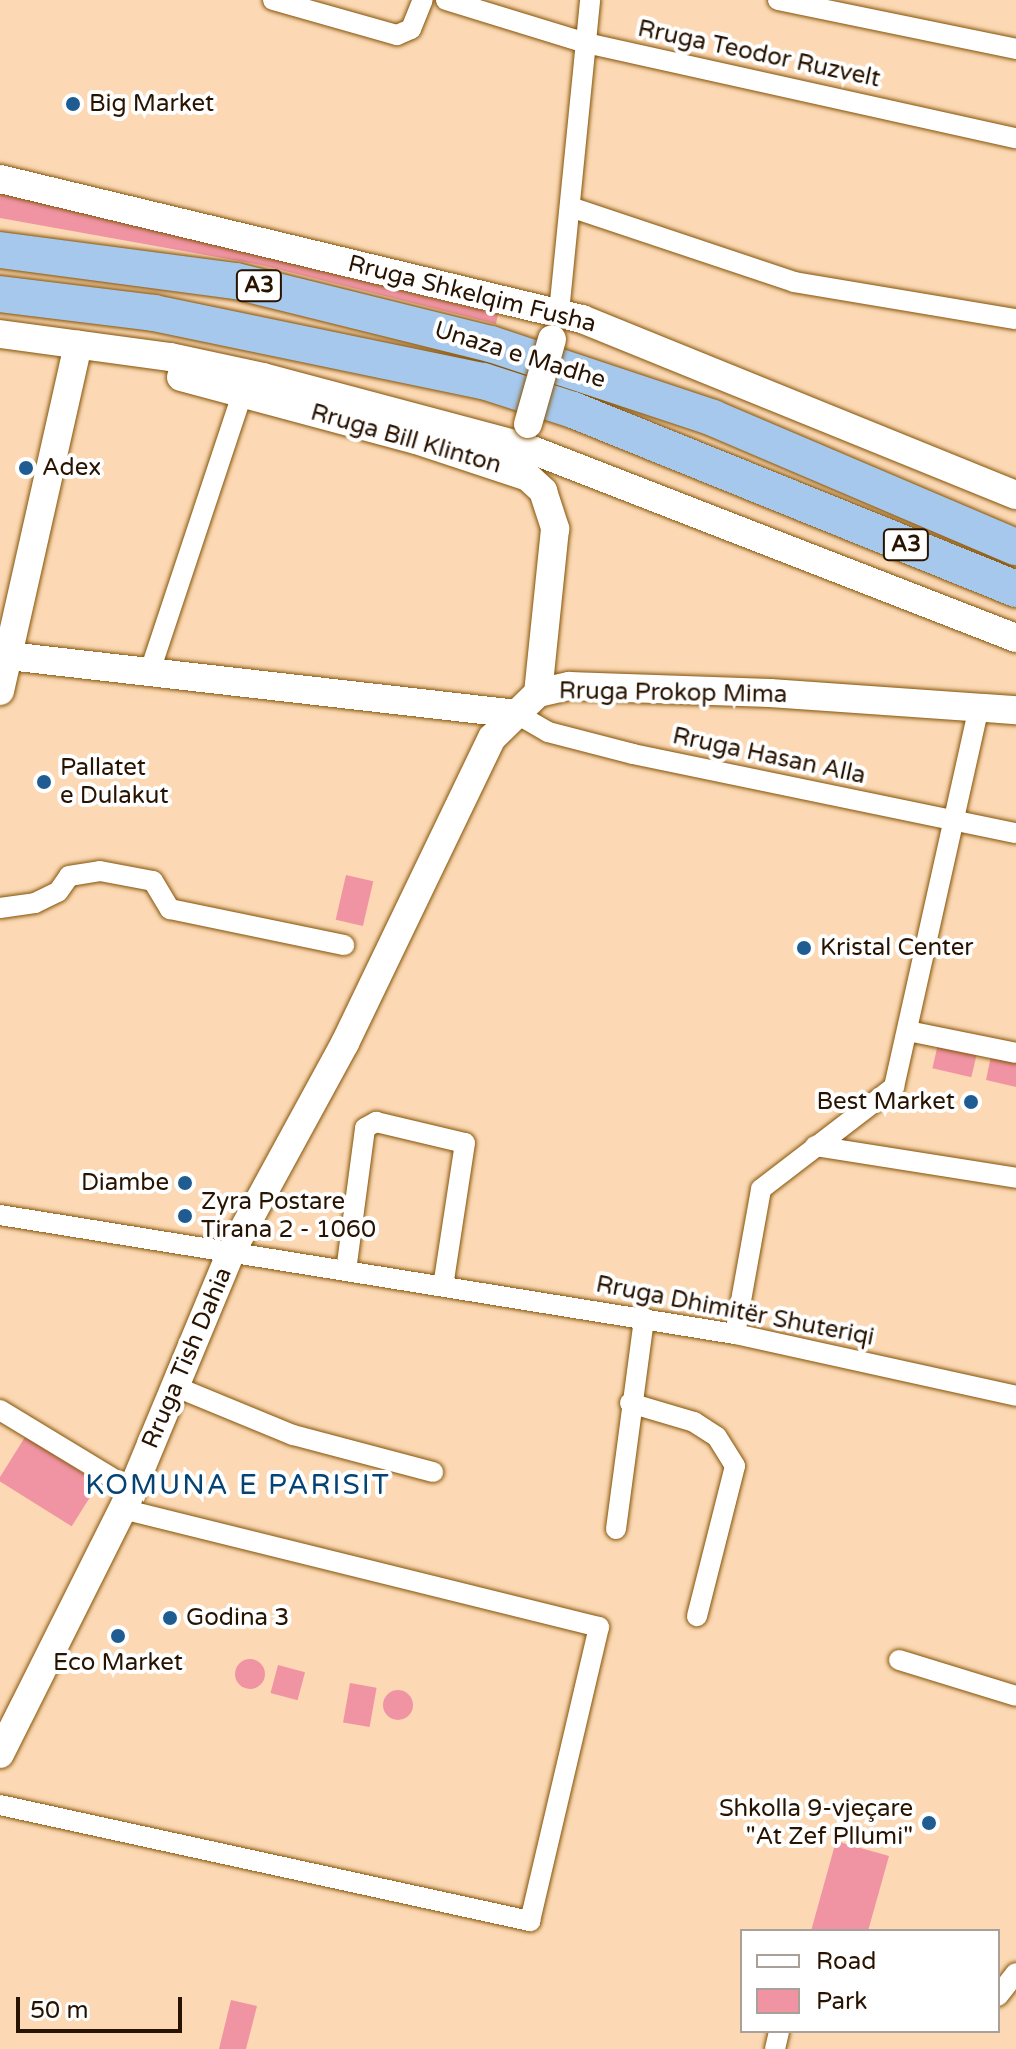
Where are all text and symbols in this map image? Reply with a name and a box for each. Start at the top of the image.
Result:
street label: Rruga Teodor Ruzvelt [635,14,883,94]
place label: Big Market [89,90,214,118]
marker: Big Market [64,95,82,113]
street label: Rruga Shkelqim Fusha [345,249,599,339]
road number: A3 [235,268,283,304]
street label: Unaza e Madhe [431,315,609,395]
street label: Rruga Bill Klinton [307,398,505,480]
place label: Adex [42,454,101,482]
marker: Adex [17,459,35,477]
road number: A3 [882,527,930,563]
street label: Rruga Prokop Mima [559,677,787,709]
street label: Rruga Hasan Alla [670,721,868,791]
place label: Pallatet e Dulakut [60,754,169,810]
marker: Pallatet e Dulakut [35,773,53,791]
place label: Kristal Center [820,934,974,962]
marker: Kristal Center [795,939,813,957]
place label: Best Market [817,1088,955,1116]
marker: Best Market [962,1093,980,1111]
place label: Diambe [81,1169,169,1197]
marker: Diambe [176,1174,194,1192]
place label: Zyra Postare Tirana 2 - 1060 [201,1188,376,1244]
marker: Zyra Postare Tirana 2 - 1060 [176,1207,194,1225]
street label: Rruga Tish Dahia [136,1263,238,1453]
street label: Rruga Dhimitër Shuteriqi [593,1270,877,1352]
district label: KOMUNA E PARISIT [85,1468,391,1502]
place label: Godina 3 [186,1604,289,1632]
marker: Godina 3 [161,1609,179,1627]
marker: Eco Market [109,1627,127,1645]
place label: Eco Market [53,1649,183,1677]
place label: Shkolla 9-vjeçare "At Zef Pllumi" [719,1795,913,1851]
marker: Shkolla 9-vjeçare "At Zef Pllumi" [920,1814,938,1832]
legend [740,1929,1000,2033]
text: Road [816,1947,876,1976]
scale bar [20,1981,186,2031]
text: Park [816,1987,867,2016]
text: 50 m [30,1996,88,2025]

